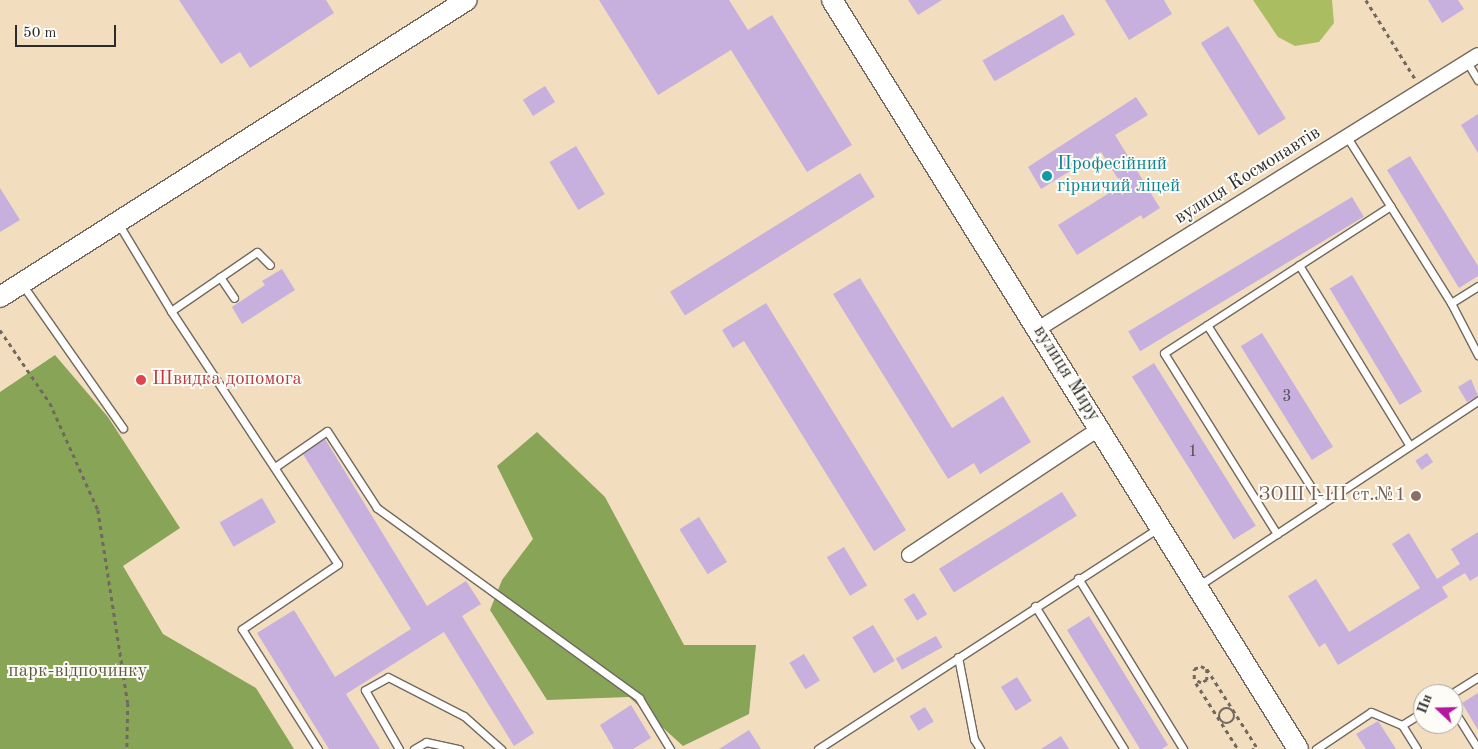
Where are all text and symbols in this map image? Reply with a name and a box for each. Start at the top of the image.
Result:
scale bar [18,15,119,47]
text: 50 m [23,26,57,41]
street label: вулиця Космонавтів [1171,122,1325,230]
place label: Професійний гірничий ліцей [1057,154,1180,198]
marker: Професійний гірничий ліцей [1041,170,1053,182]
street label: вулиця Миру [1027,322,1105,426]
place label: Швидка допомога [152,369,302,391]
marker: Швидка допомога [134,373,148,387]
house number: 3 [1282,387,1292,407]
house number: 1 [1188,442,1198,462]
place label: ЗОШ I-III ст.№1 [1258,485,1406,507]
marker: ЗОШ I-III ст.№1 [1410,490,1422,502]
park label: парк-відпочинку [8,661,148,683]
north arrow [1413,684,1463,734]
text: Пн [1415,692,1435,716]

